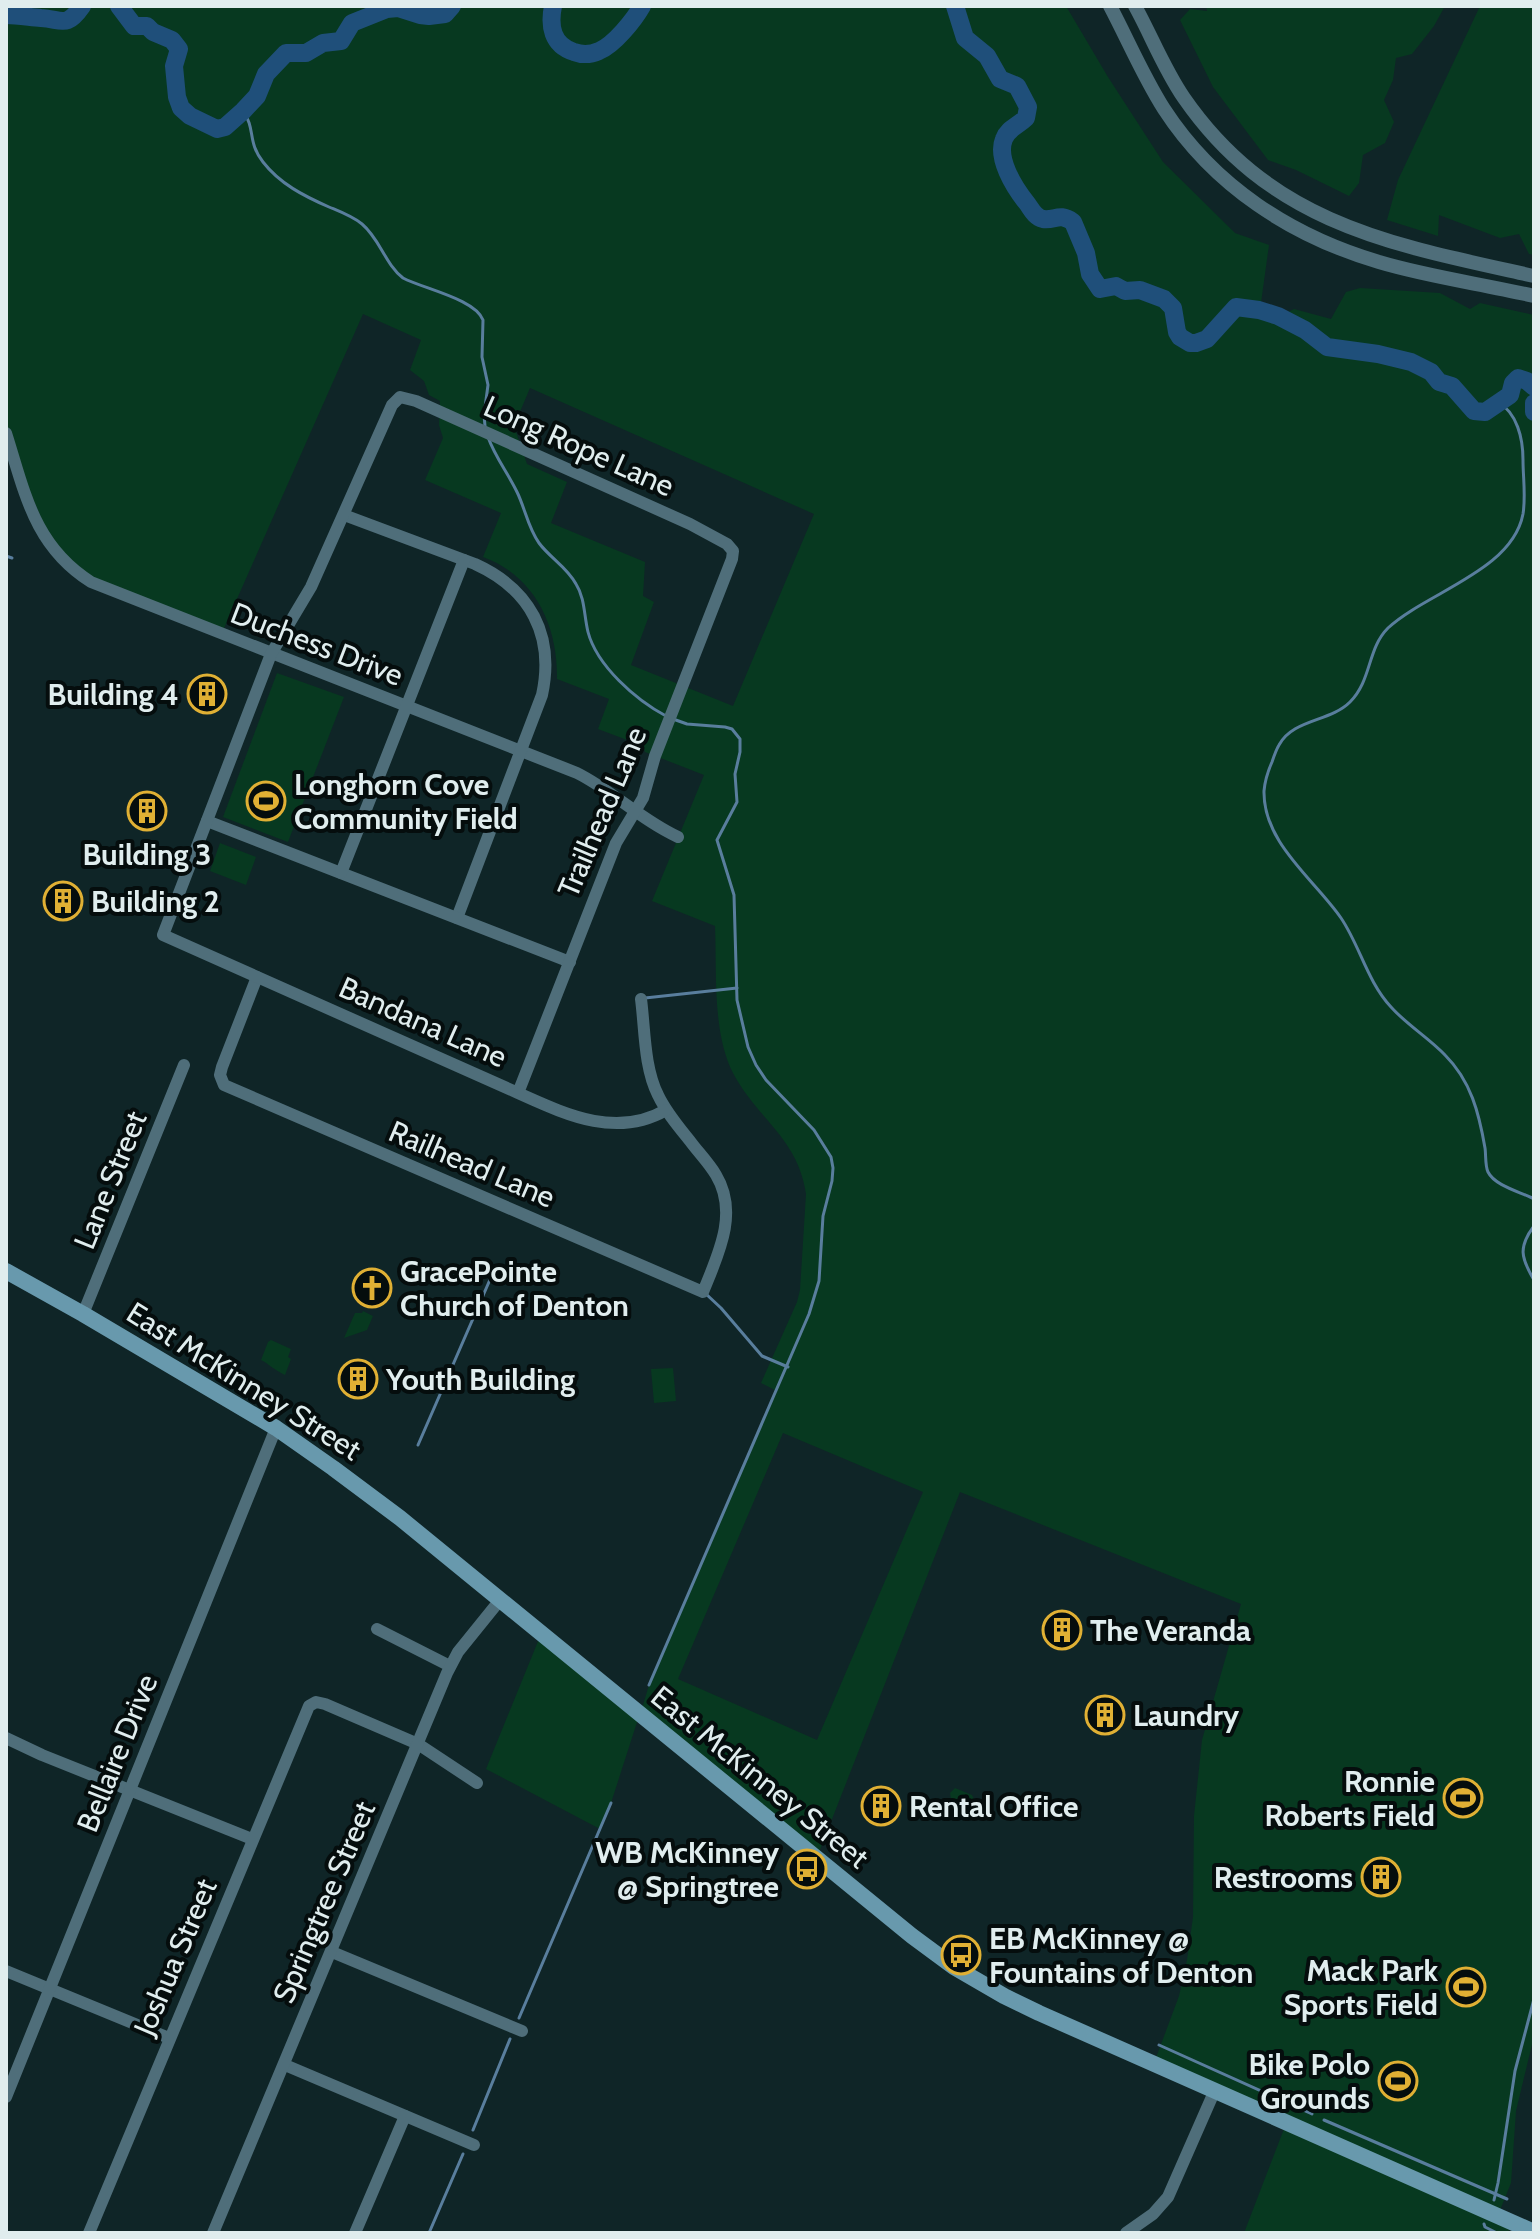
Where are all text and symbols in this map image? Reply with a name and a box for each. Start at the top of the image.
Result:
street label: Long Rope Lane [478,388,680,504]
street label: Duchess Drive [226,594,408,694]
building icon: Building 4 [186,673,228,715]
place label: Building 4 [48,676,179,713]
street label: Trailhead Lane [550,721,654,903]
place label: Longhorn Cove Community Field [294,766,518,837]
sports icon: Longhorn Cove Community Field [245,780,287,822]
building icon: Building 3 [126,790,168,832]
place label: Building 3 [83,836,211,873]
building icon: Building 2 [42,880,84,922]
place label: Building 2 [91,883,220,920]
street label: Bandana Lane [333,969,513,1075]
street label: Lane Street [66,1106,154,1254]
street label: Railhead Lane [383,1112,561,1216]
place label: GracePointe Church of Denton [400,1253,629,1324]
church icon: GracePointe Church of Denton [351,1267,393,1309]
street label: East McKinney Street [120,1294,368,1468]
building icon: Youth Building [337,1358,379,1400]
place label: Youth Building [385,1361,575,1398]
building icon: The Veranda [1041,1609,1083,1651]
place label: The Veranda [1090,1612,1251,1649]
street label: Bellaire Drive [69,1669,165,1837]
street label: East McKinney Street [644,1678,876,1876]
building icon: Laundry [1084,1694,1126,1736]
place label: Laundry [1133,1697,1240,1734]
place label: Ronnie Roberts Field [1264,1763,1435,1834]
sports icon: Ronnie Roberts Field [1442,1777,1484,1819]
building icon: Rental Office [860,1785,902,1827]
place label: Rental Office [909,1788,1079,1825]
street label: Springtree Street [265,1796,383,2008]
place label: WB McKinney @ Springtree [595,1834,780,1905]
bus stop icon: WB McKinney @ Springtree [786,1848,828,1890]
building icon: Restrooms [1360,1856,1402,1898]
place label: Restrooms [1214,1859,1353,1896]
street label: Joshua Street [125,1873,225,2042]
place label: EB McKinney @ Fountains of Denton [989,1920,1253,1991]
bus stop icon: EB McKinney @ Fountains of Denton [940,1934,982,1976]
place label: Mack Park Sports Field [1284,1952,1438,2023]
sports icon: Mack Park Sports Field [1445,1966,1487,2008]
place label: Bike Polo Grounds [1249,2046,1370,2117]
sports icon: Bike Polo Grounds [1377,2060,1419,2102]

